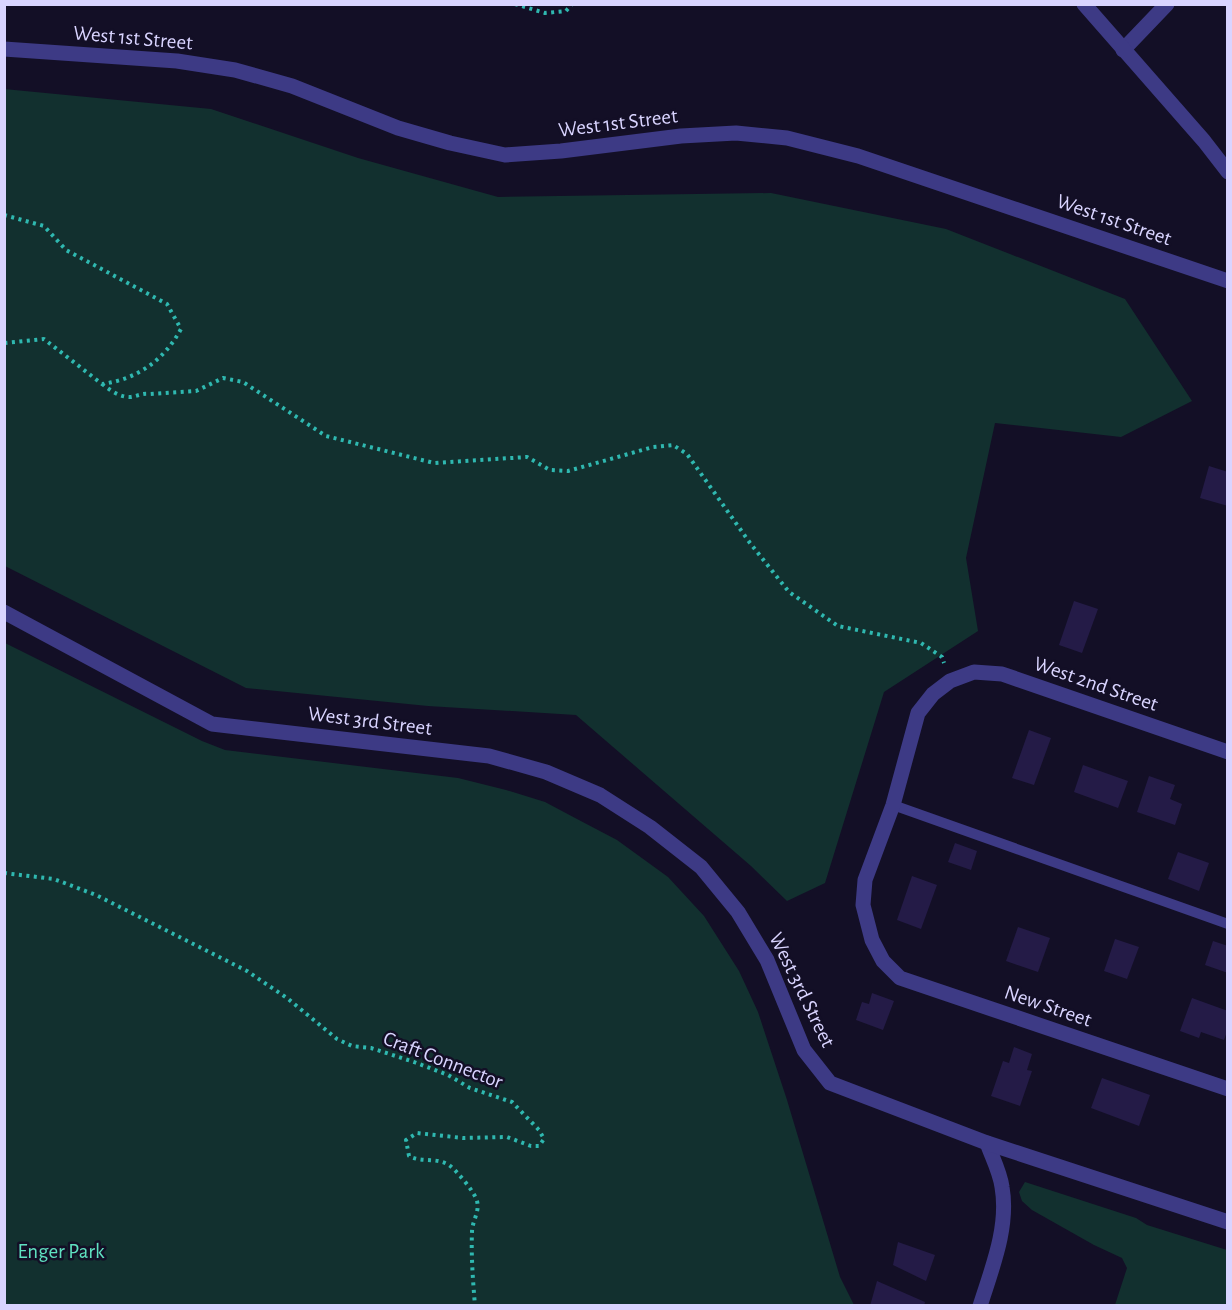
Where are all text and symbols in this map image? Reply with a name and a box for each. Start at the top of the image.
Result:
street label: West 1st Street [72,22,194,54]
street label: West 1st Street [557,105,679,141]
street label: West 1st Street [1054,191,1174,250]
street label: West 2nd Street [1031,653,1161,715]
street label: West 3rd Street [307,703,433,739]
street label: West 3rd Street [765,929,839,1051]
street label: New Street [1002,981,1095,1031]
street label: Craft Connector [380,1028,506,1093]
park label: Enger Park [17,1241,105,1262]

